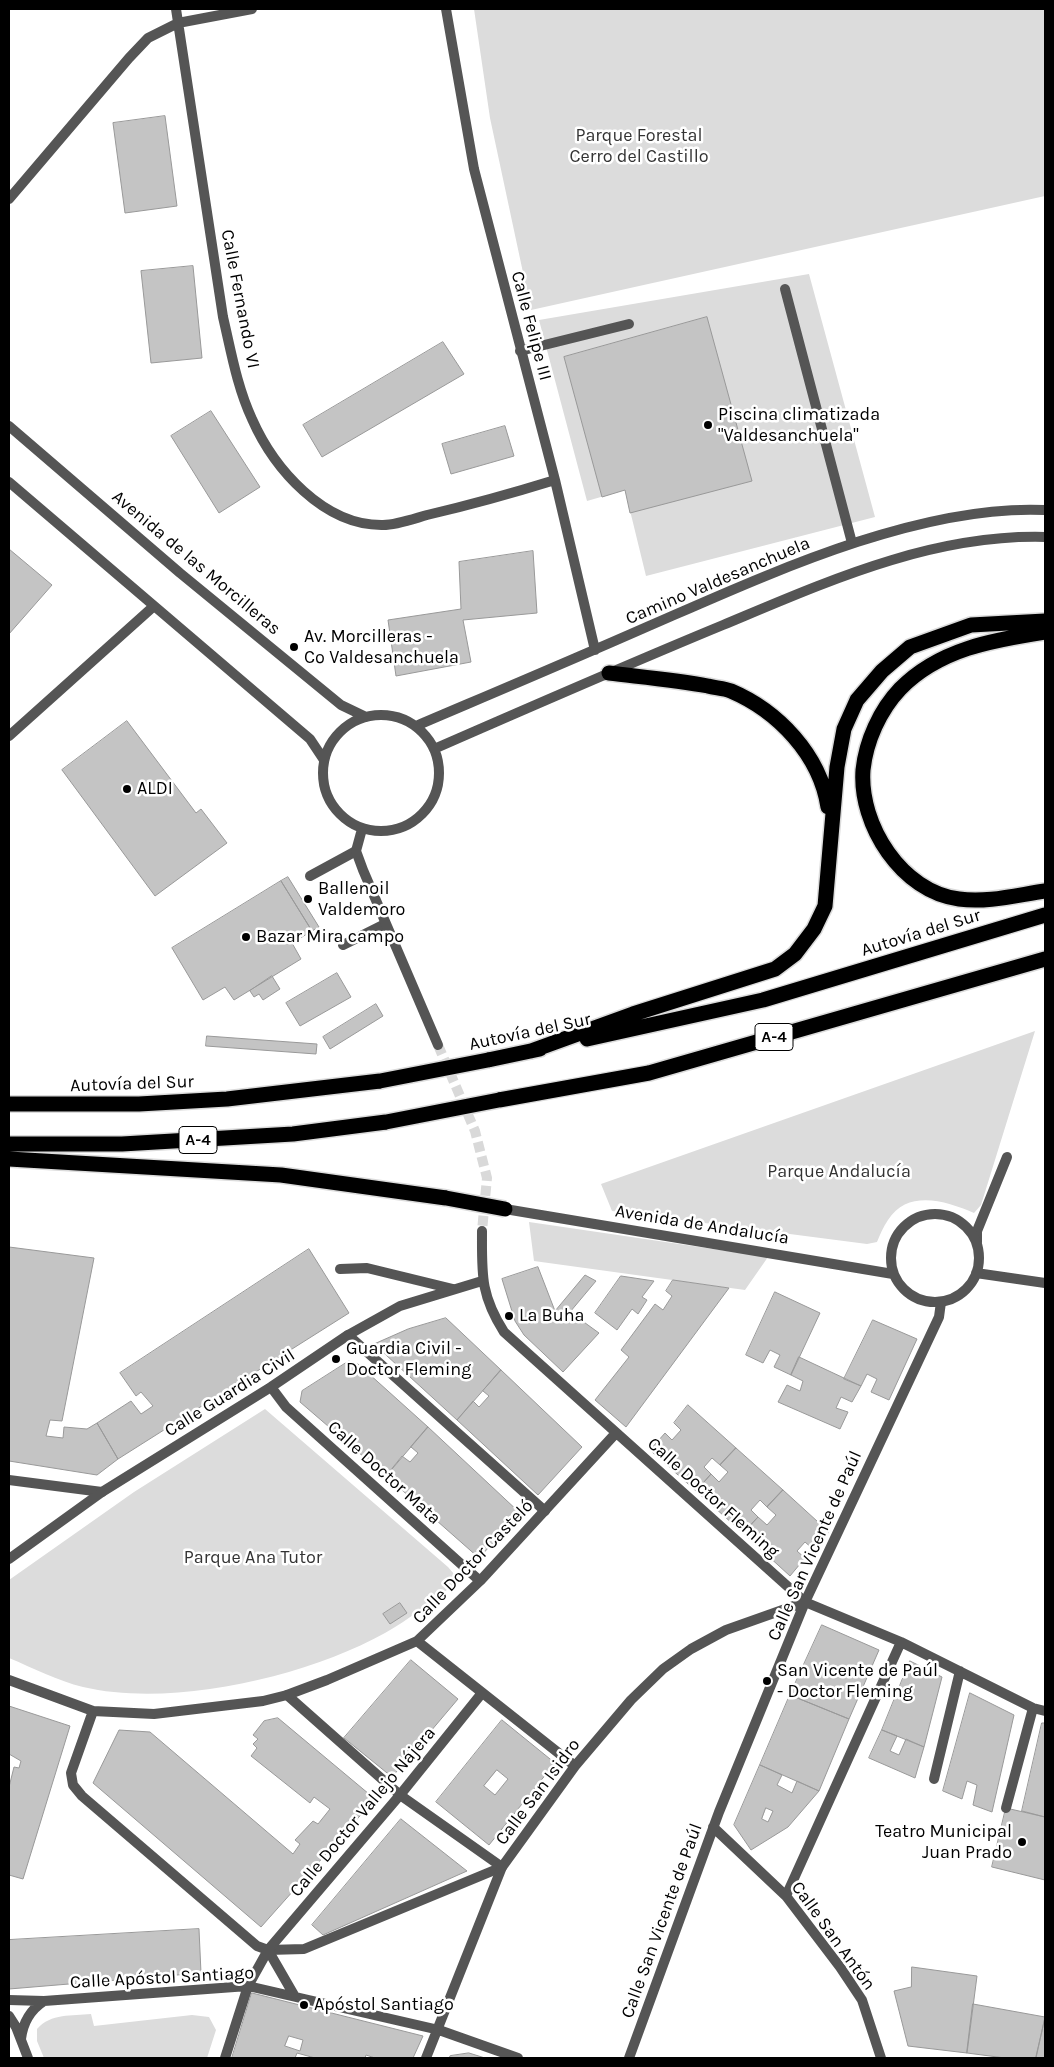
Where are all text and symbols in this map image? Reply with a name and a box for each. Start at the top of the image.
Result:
park label: Parque Forestal Cerro del Castillo [569,125,709,168]
street label: Calle Fernando VI [216,228,264,370]
street label: Calle Felipe III [506,269,556,383]
place label: Piscina climatizada "Valdesanchuela" [718,404,880,446]
marker: Piscina climatizada "Valdesanchuela" [702,419,714,431]
street label: Avenida de las Morcilleras [107,486,285,640]
street label: Camino Valdesanchuela [623,532,813,630]
place label: Av. Morcilleras - Cº Valdesanchuela [304,626,459,669]
marker: Av. Morcilleras - Cº Valdesanchuela [288,641,300,653]
place label: ALDI [137,778,173,800]
marker: ALDI [121,783,133,795]
place label: Ballenoil Valdemoro [318,878,405,921]
marker: Ballenoil Valdemoro [302,893,314,905]
street label: Autovía del Sur [859,905,983,961]
place label: Bazar Mira campo [256,926,404,948]
marker: Bazar Mira campo [240,931,252,943]
street label: Autovía del Sur [467,1009,593,1055]
road number: A-4 [755,1024,793,1050]
street label: Autovía del Sur [70,1071,194,1097]
road number: A-4 [179,1126,217,1154]
park label: Parque Andalucía [767,1161,911,1183]
street label: Avenida de Andalucía [614,1201,790,1249]
place label: La Buha [519,1305,584,1327]
marker: La Buha [503,1310,515,1322]
place label: Guardia Civil - Doctor Fleming [346,1338,471,1380]
street label: Calle Guardia Civil [161,1344,299,1442]
marker: Guardia Civil - Doctor Fleming [330,1353,342,1365]
street label: Calle Doctor Mata [323,1417,445,1529]
street label: Calle Doctor Fleming [643,1433,783,1563]
street label: Calle San Vicente de Paúl [763,1448,867,1644]
street label: Calle Doctor Casteló [408,1495,538,1629]
park label: Parque Ana Tutor [184,1547,322,1569]
place label: San Vicente de Paúl - Doctor Fleming [777,1660,938,1702]
marker: San Vicente de Paúl - Doctor Fleming [761,1675,773,1687]
street label: Calle Doctor Vallejo Nájera [286,1723,440,1901]
street label: Calle San Isidro [491,1735,585,1849]
street label: Calle San Vicente de Paúl [617,1821,707,2021]
place label: Teatro Municipal Juan Prado [875,1821,1012,1864]
marker: Teatro Municipal Juan Prado [1016,1836,1028,1848]
street label: Calle San Antón [786,1877,880,1995]
street label: Calle Apóstol Santiago [69,1962,255,1994]
place label: Apóstol Santiago [314,1994,454,2016]
marker: Apóstol Santiago [298,1999,310,2011]

